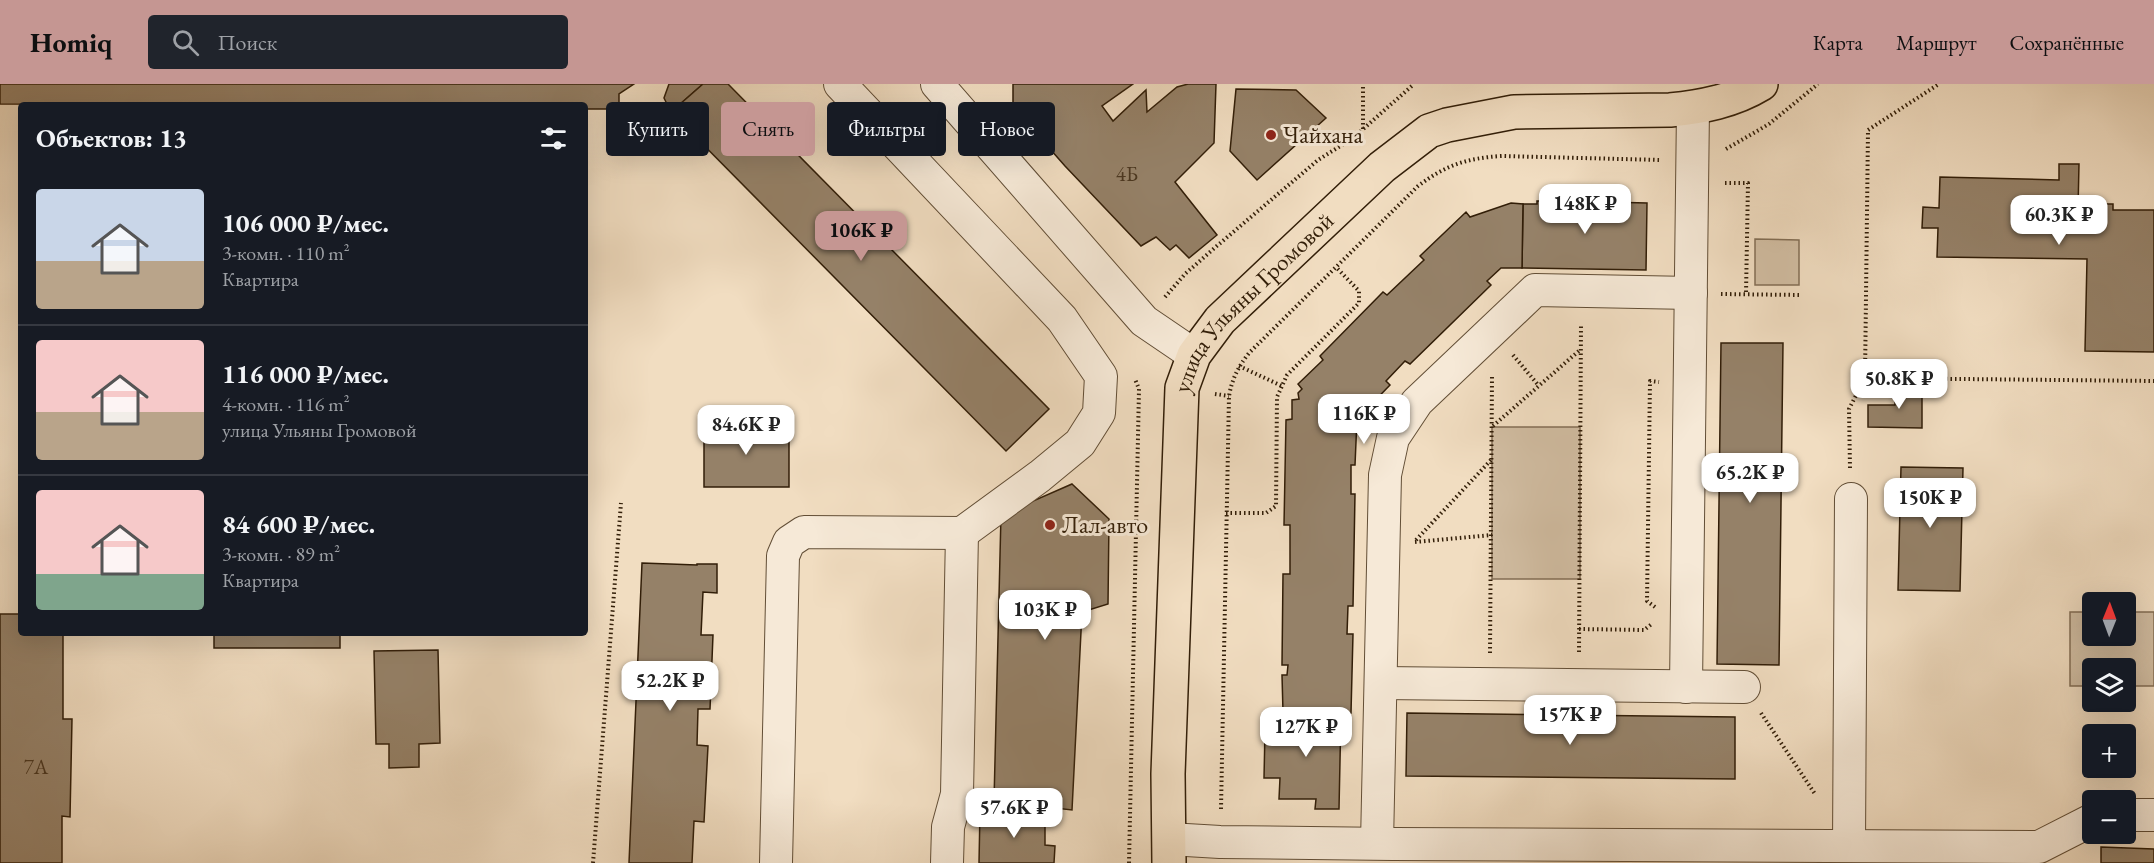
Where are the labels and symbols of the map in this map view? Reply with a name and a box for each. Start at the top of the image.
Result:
place label: Чайхана [1283,119,1364,150]
marker: Чайхана [1264,128,1278,142]
house number: 4Б [1116,160,1138,187]
pin: 148K ₽ [1536,184,1634,235]
pin: 60.3K ₽ [2004,195,2114,246]
street label: улица Ульяны Громовой [1166,205,1340,397]
pin: 106K ₽ [812,211,910,262]
pin: 50.8K ₽ [1844,359,1954,410]
pin: 116K ₽ [1315,394,1413,445]
pin: 84.6K ₽ [691,405,801,456]
pin: 65.2K ₽ [1695,453,1805,504]
pin: 150K ₽ [1881,478,1979,529]
place label: Лал-авто [1062,509,1148,540]
marker: Лал-авто [1043,518,1057,532]
pin: 103K ₽ [996,590,1094,641]
north arrow [2082,592,2136,646]
pin: 52.2K ₽ [615,661,725,712]
pin: 157K ₽ [1521,695,1619,746]
pin: 127K ₽ [1257,707,1355,758]
house number: 7А [24,753,49,780]
pin: 57.6K ₽ [959,788,1069,839]

